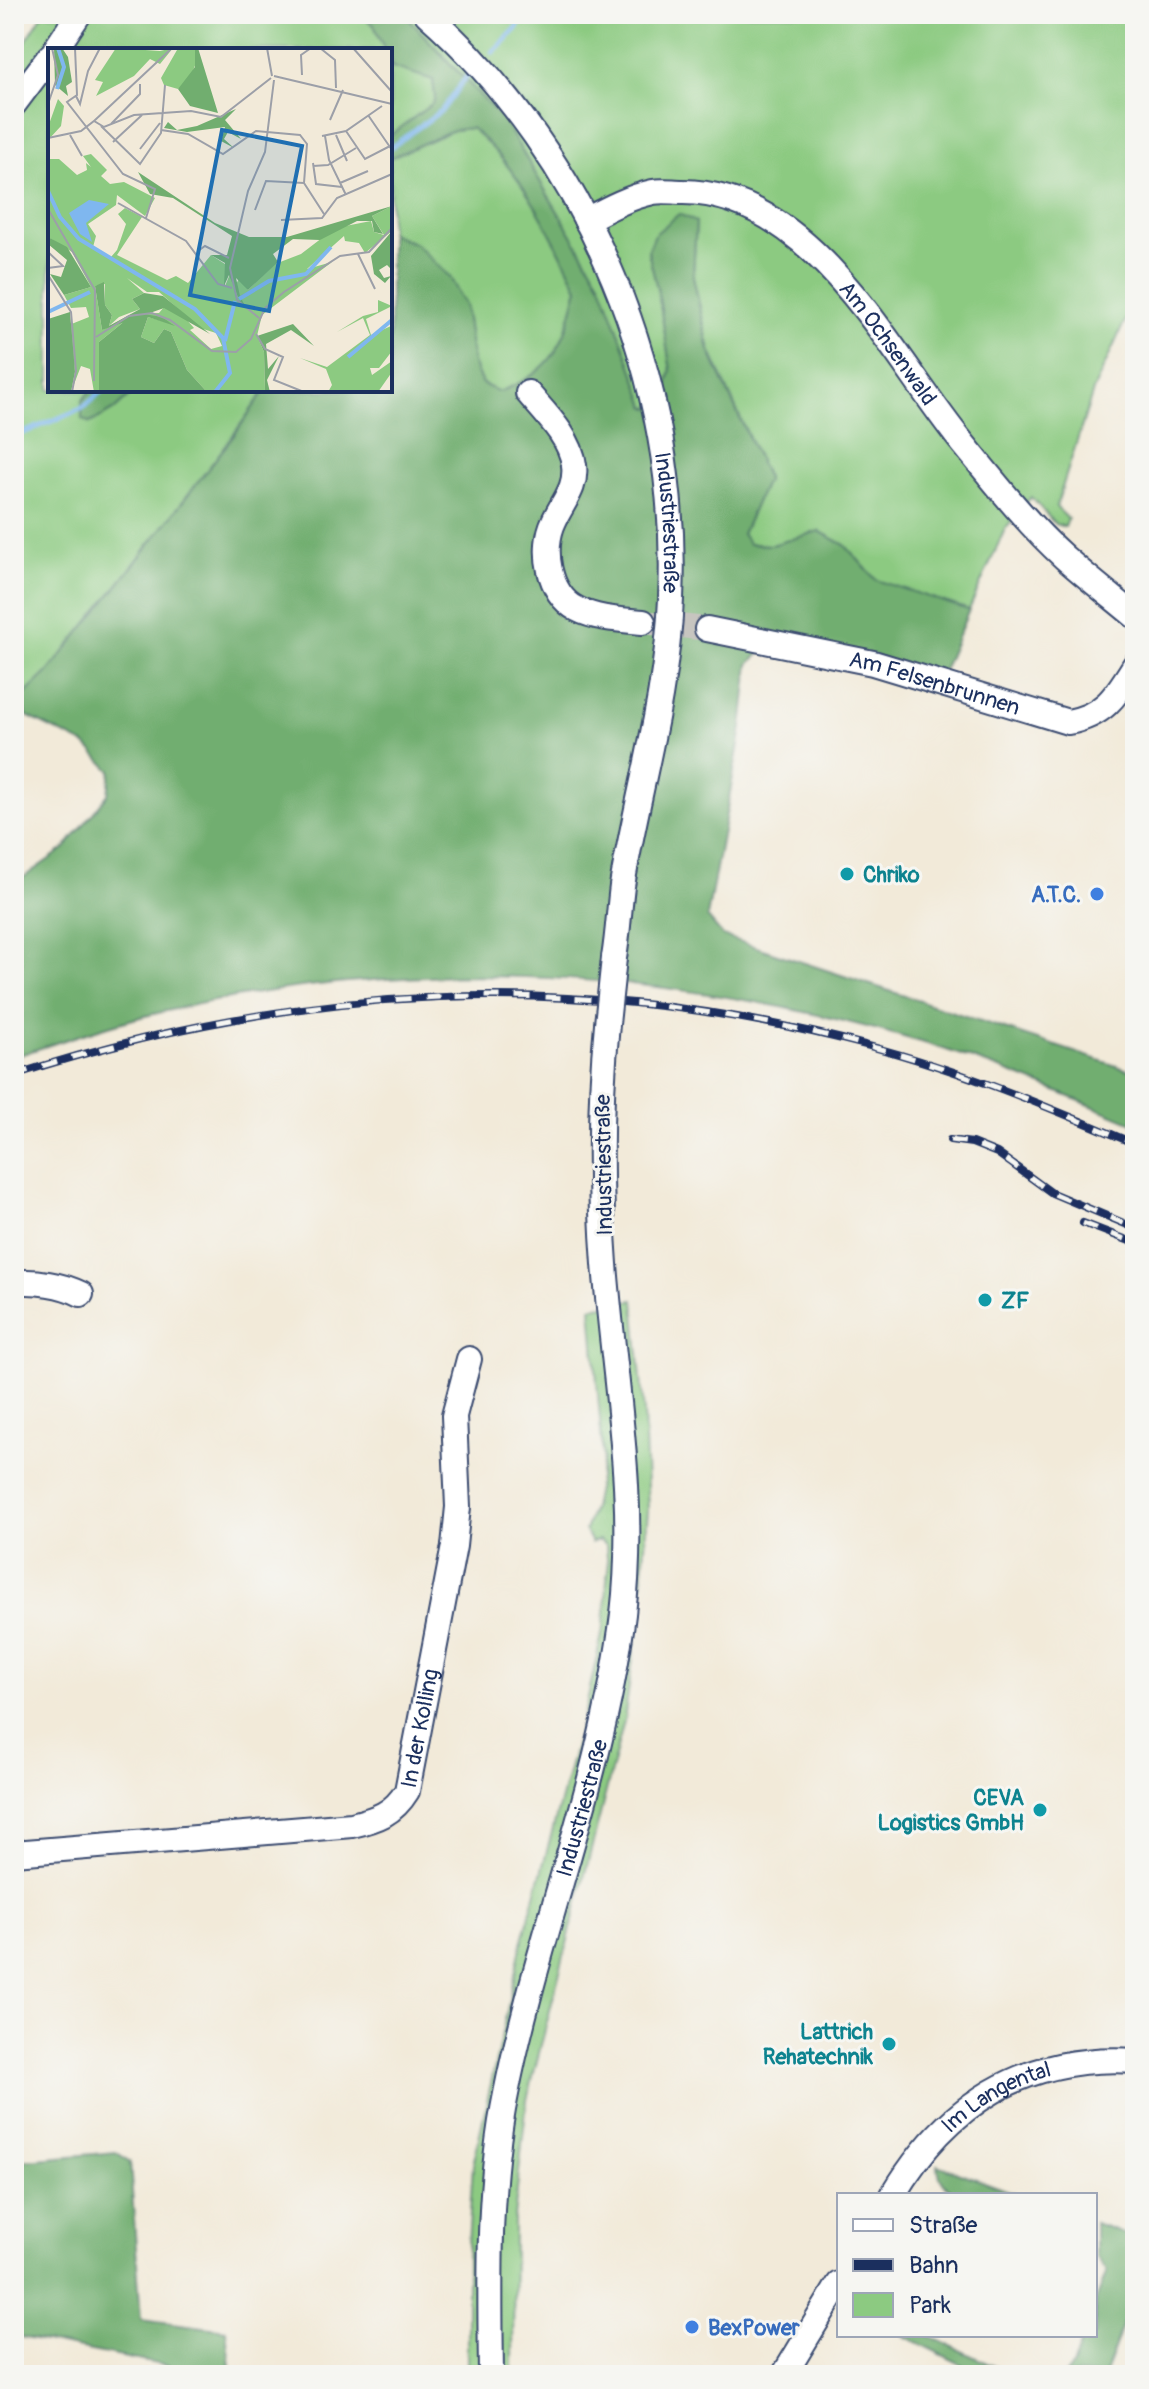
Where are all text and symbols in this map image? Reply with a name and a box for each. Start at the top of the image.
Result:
inset map [48,48,392,392]
street label: Am Ochsenwald [833,275,943,411]
street label: Industriestraße [648,450,685,594]
street label: Am Felsenbrunnen [846,645,1023,722]
place label: Chriko [863,861,920,889]
marker: Chriko [838,865,856,883]
place label: A.T.C. [1031,881,1081,909]
marker: A.T.C. [1088,885,1106,903]
street label: Industriestraße [589,1094,619,1236]
place label: ZF [1001,1287,1029,1315]
marker: ZF [976,1291,994,1309]
street label: In der Kolling [395,1666,445,1790]
street label: Industriestraße [550,1736,614,1880]
place label: CEVA Logistics GmbH [878,1784,1025,1837]
marker: CEVA Logistics GmbH [1031,1801,1049,1819]
place label: Lattrich Rehatechnik [763,2018,874,2071]
marker: Lattrich Rehatechnik [880,2035,898,2053]
street label: Im Langental [935,2055,1054,2139]
legend [837,2193,1097,2337]
text: Straße [909,2211,977,2240]
text: Bahn [909,2251,959,2280]
text: Park [909,2291,951,2320]
place label: BexPower [708,2314,801,2342]
marker: BexPower [683,2318,701,2336]

